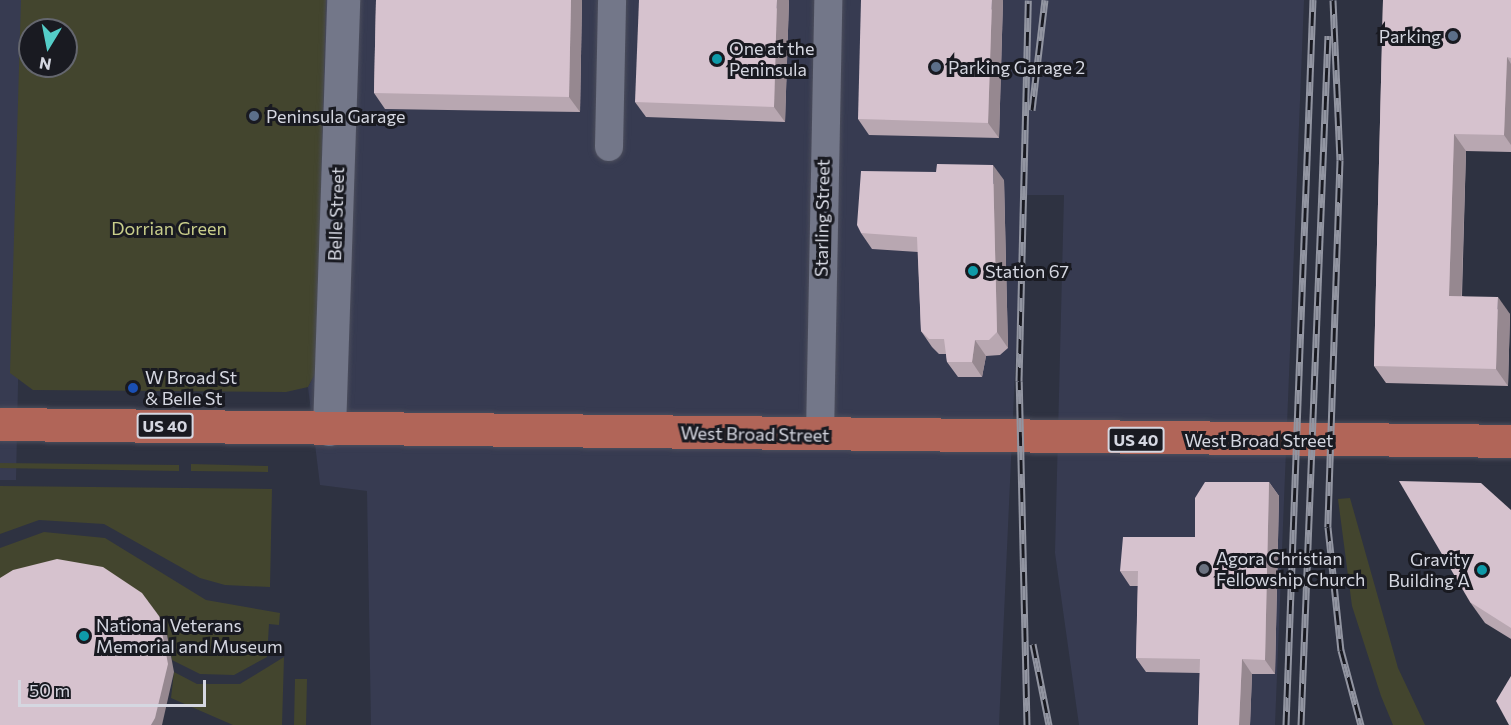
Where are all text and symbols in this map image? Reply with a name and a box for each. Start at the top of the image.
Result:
north arrow [18,18,78,78]
place label: Parking [1379,25,1441,47]
marker: Parking [1446,29,1460,43]
place label: One at the Peninsula [729,38,814,80]
marker: One at the Peninsula [710,52,724,66]
text: N [38,54,53,75]
place label: Parking Garage 2 [948,56,1085,78]
marker: Parking Garage 2 [929,60,943,74]
place label: Peninsula Garage [266,105,406,127]
marker: Peninsula Garage [247,109,261,123]
street label: Starling Street [810,159,834,277]
street label: Belle Street [324,167,348,261]
park label: Dorrian Green [111,217,227,239]
place label: Station 67 [985,260,1069,282]
marker: Station 67 [966,264,980,278]
place label: W Broad St & Belle St [145,367,237,410]
marker: W Broad St & Belle St [126,381,140,395]
road number: US 40 [136,413,194,439]
street label: West Broad Street [680,422,830,446]
road number: US 40 [1108,427,1164,453]
street label: West Broad Street [1185,429,1333,451]
place label: Agora Christian Fellowship Church [1216,548,1365,590]
place label: Gravity Building A [1388,549,1470,592]
marker: Agora Christian Fellowship Church [1197,562,1211,576]
marker: Gravity Building A [1475,563,1489,577]
place label: National Veterans Memorial and Museum [96,615,283,658]
marker: National Veterans Memorial and Museum [77,629,91,643]
scale bar [21,668,208,706]
text: 50 m [29,679,70,701]

